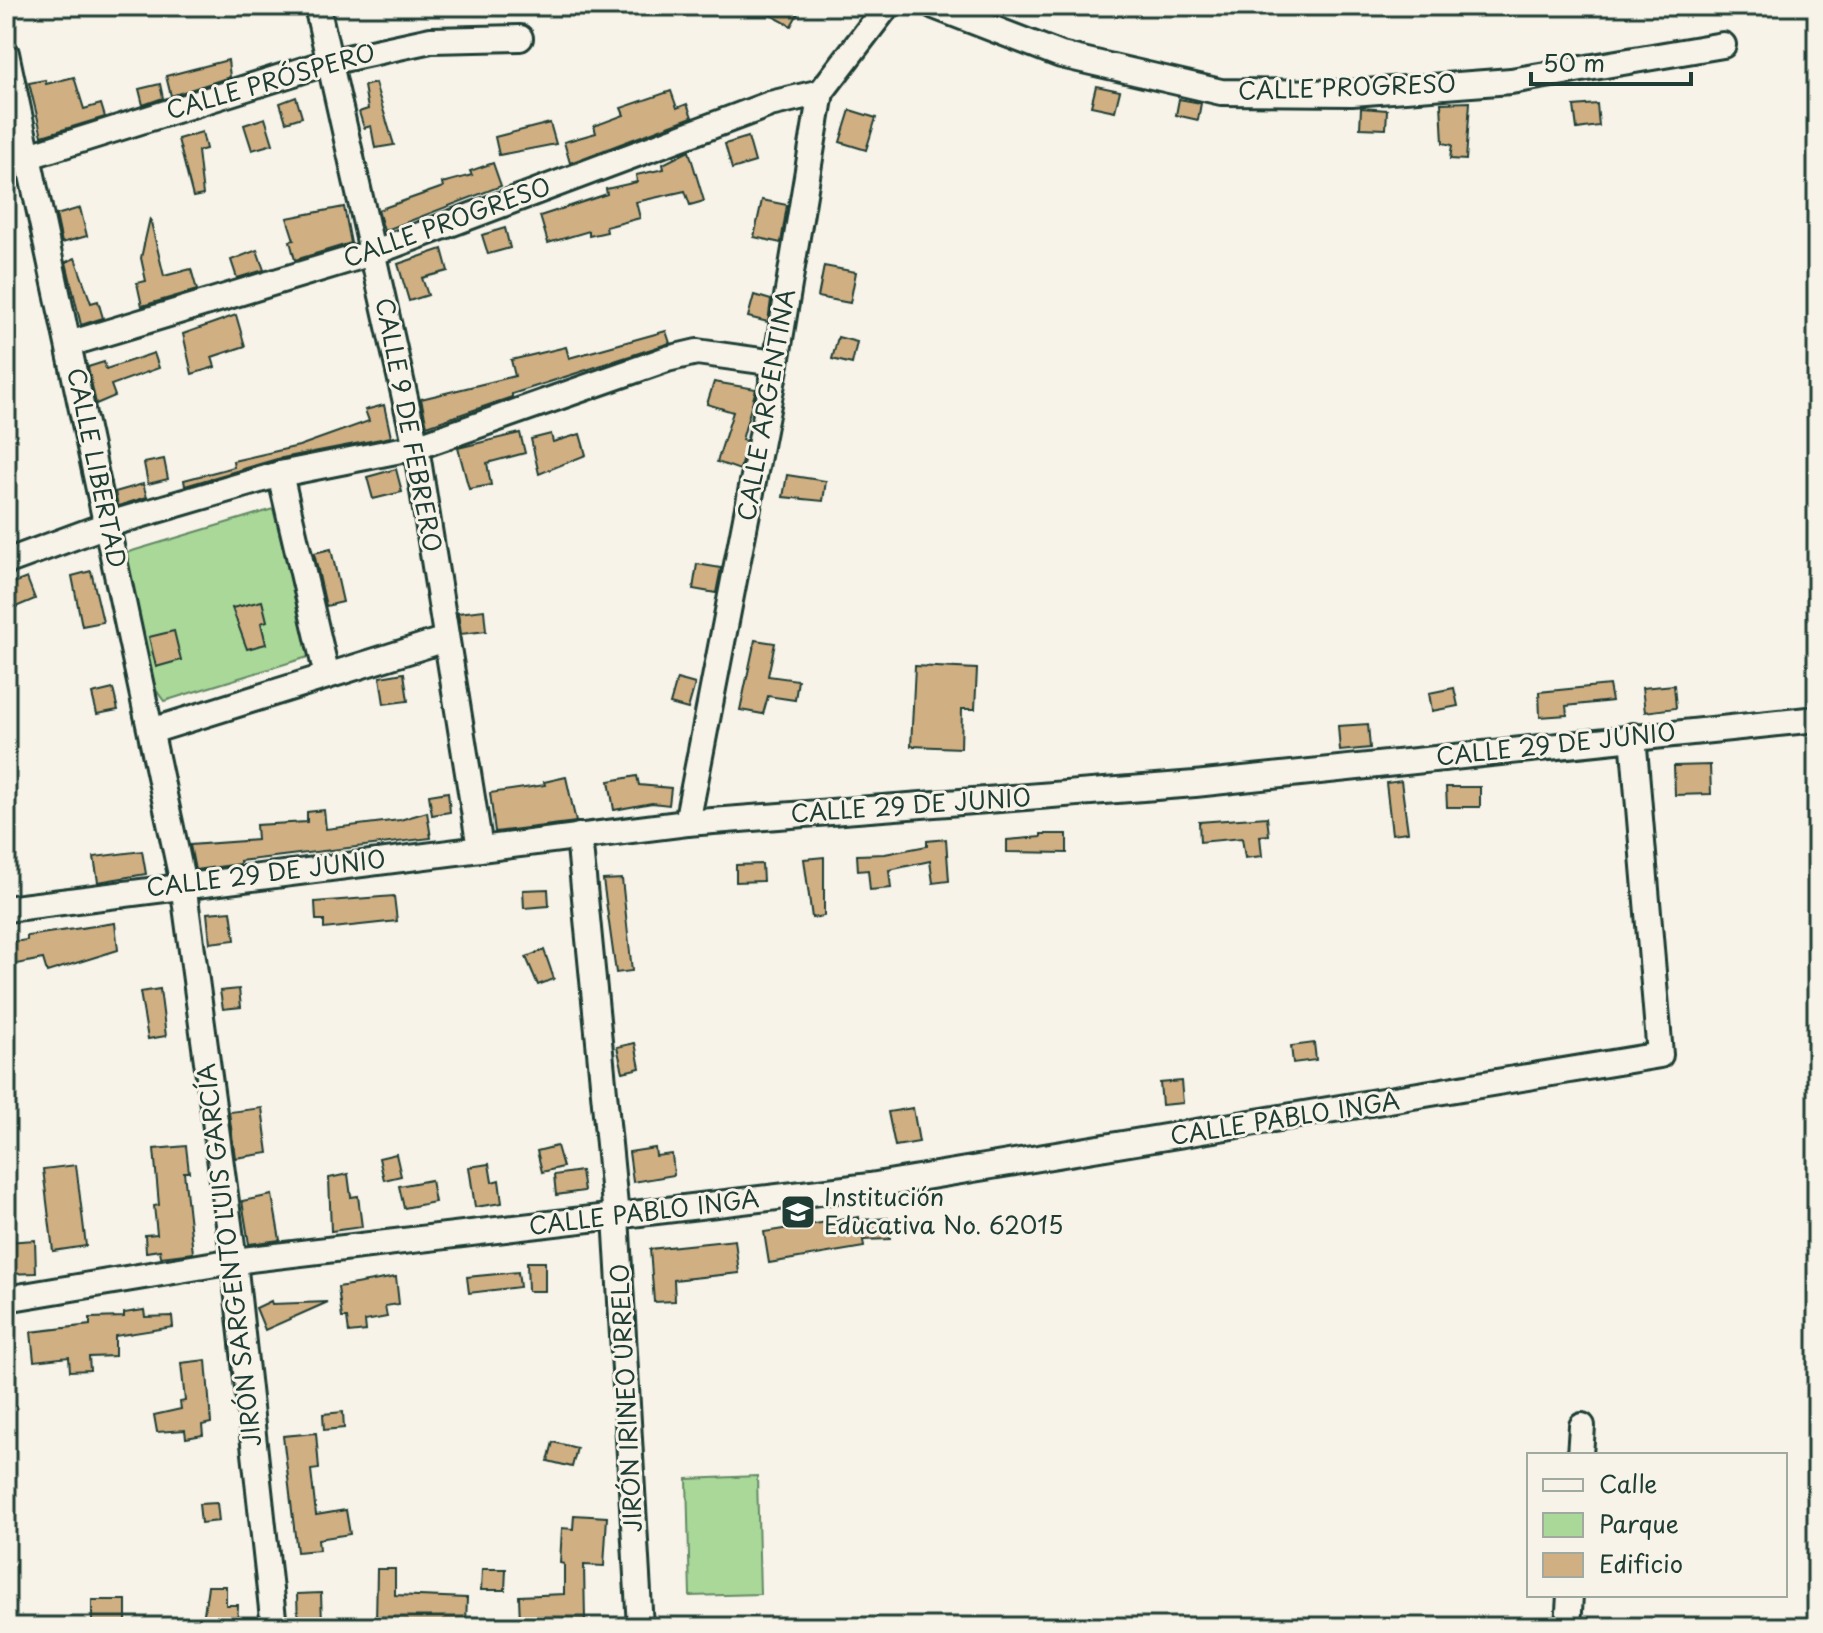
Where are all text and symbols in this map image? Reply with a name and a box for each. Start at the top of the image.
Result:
street label: CALLE PRÓSPERO [162,33,379,127]
scale bar [1531,36,1691,86]
text: 50 m [1543,44,1605,80]
street label: CALLE PROGRESO [1237,64,1457,108]
street label: CALLE PROGRESO [338,167,555,275]
street label: CALLE ARGENTINA [727,286,803,524]
street label: CALLE 9 DE FEBRERO [368,294,452,555]
street label: CALLE LIBERTAD [59,364,137,571]
street label: CALLE 29 DE JUNIO [1434,713,1678,774]
street label: CALLE 29 DE JUNIO [789,778,1032,830]
street label: CALLE 29 DE JUNIO [144,839,388,905]
street label: JIRÓN SARGENTO LUIS GARCÍA [187,1061,269,1449]
street label: CALLE PABLO INGA [1167,1081,1402,1153]
place label: Institución Educativa No. 62015 [824,1178,1063,1242]
street label: CALLE PABLO INGA [527,1179,761,1243]
school or university icon: Institución Educativa No. 62015 [779,1193,817,1231]
street label: JIRÓN IRINEO URRELO [600,1263,650,1534]
legend [1527,1453,1787,1597]
text: Calle [1599,1465,1657,1501]
text: Parque [1599,1505,1679,1541]
text: Edificio [1599,1545,1683,1581]

